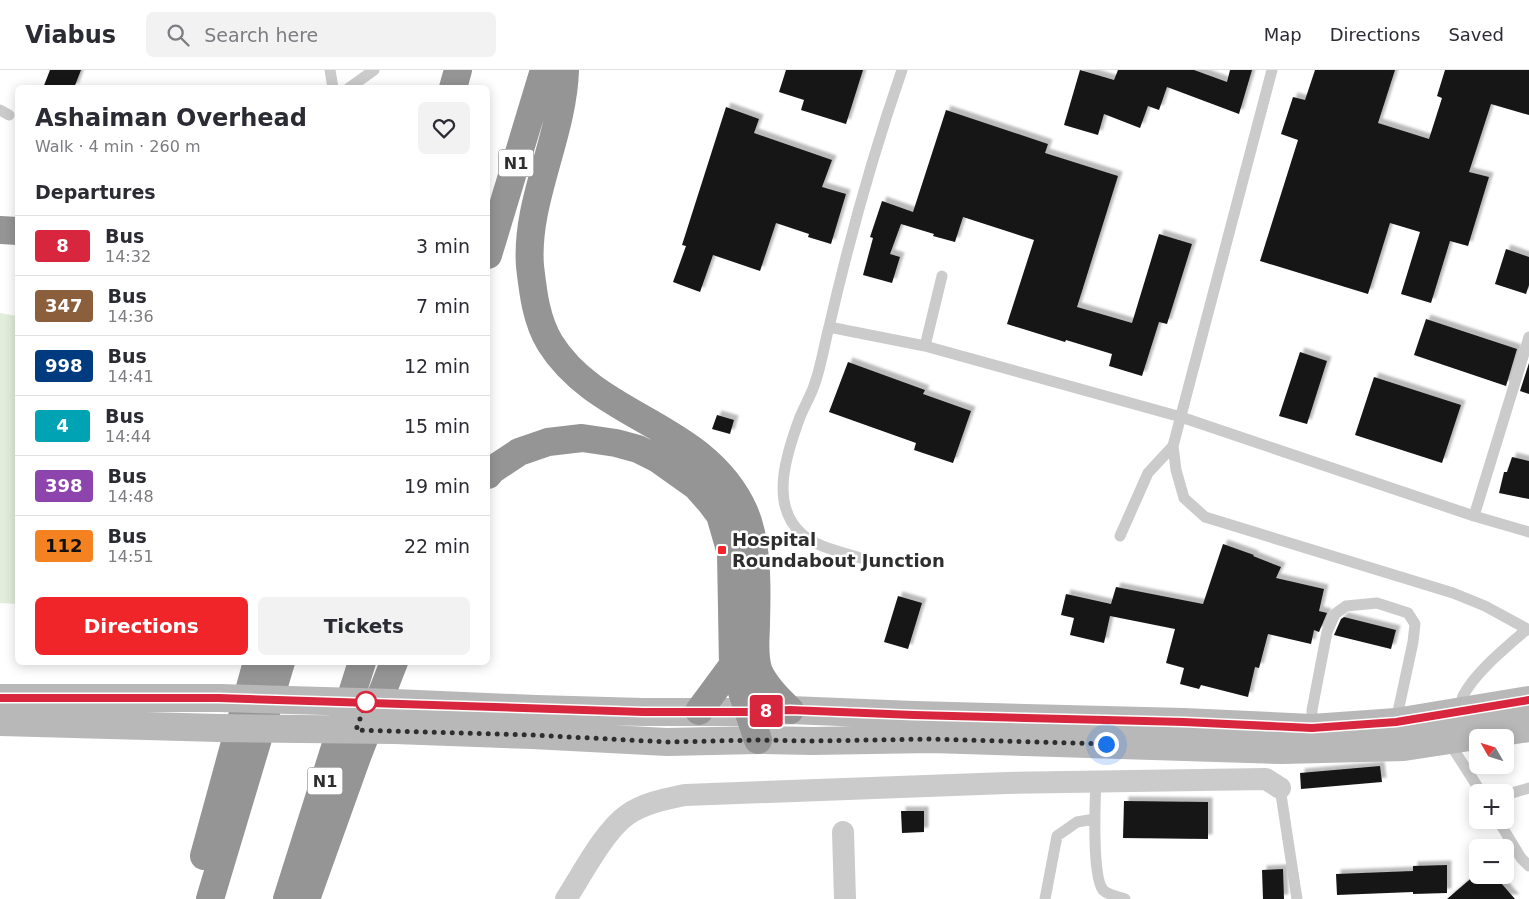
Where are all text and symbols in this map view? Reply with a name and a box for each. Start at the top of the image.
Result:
search box [146,12,496,57]
text: Viabus [25,21,116,49]
icon: search [164,21,192,49]
text: Search here [204,24,318,46]
text: Map [1264,24,1302,45]
text: Directions [1330,24,1420,45]
text: Saved [1448,24,1504,45]
button: heart [418,102,470,154]
text: Ashaiman Overhead [35,104,307,132]
text: Walk · 4 min · 260 m [35,137,200,156]
road number: N1 [498,150,534,176]
text: Departures [35,181,156,203]
text: Bus [105,225,144,247]
text: 8 [56,235,69,256]
text: 3 min [416,235,470,257]
text: 14:32 [105,247,151,266]
text: Bus [108,285,147,307]
text: 347 [45,295,83,316]
text: 7 min [416,295,470,317]
text: 14:36 [108,307,154,326]
text: Bus [108,345,147,367]
text: 998 [45,355,83,376]
text: 12 min [404,355,470,377]
text: 14:41 [108,367,154,386]
text: Bus [105,405,144,427]
text: 4 [56,415,69,436]
text: 15 min [404,415,470,437]
text: 14:44 [105,427,151,446]
text: Bus [108,465,147,487]
text: 398 [45,475,83,496]
text: 19 min [404,475,470,497]
text: 14:48 [108,487,154,506]
text: Bus [108,525,147,547]
place label: Hospital Roundabout Junction [732,529,945,571]
text: 112 [45,535,83,556]
text: 22 min [404,535,470,557]
marker: Hospital Roundabout Junction [716,544,728,556]
text: 14:51 [108,547,154,566]
button: Directions [35,597,248,655]
button: Tickets [258,597,470,655]
unlabelled marker [355,691,377,713]
line badge: 8 [750,695,782,727]
text: 8 [760,700,772,721]
north arrow [1469,729,1514,774]
map controls [1469,729,1514,884]
your location [1094,732,1119,757]
road number: N1 [308,768,342,794]
button: + [1469,784,1514,829]
button: − [1469,839,1514,884]

